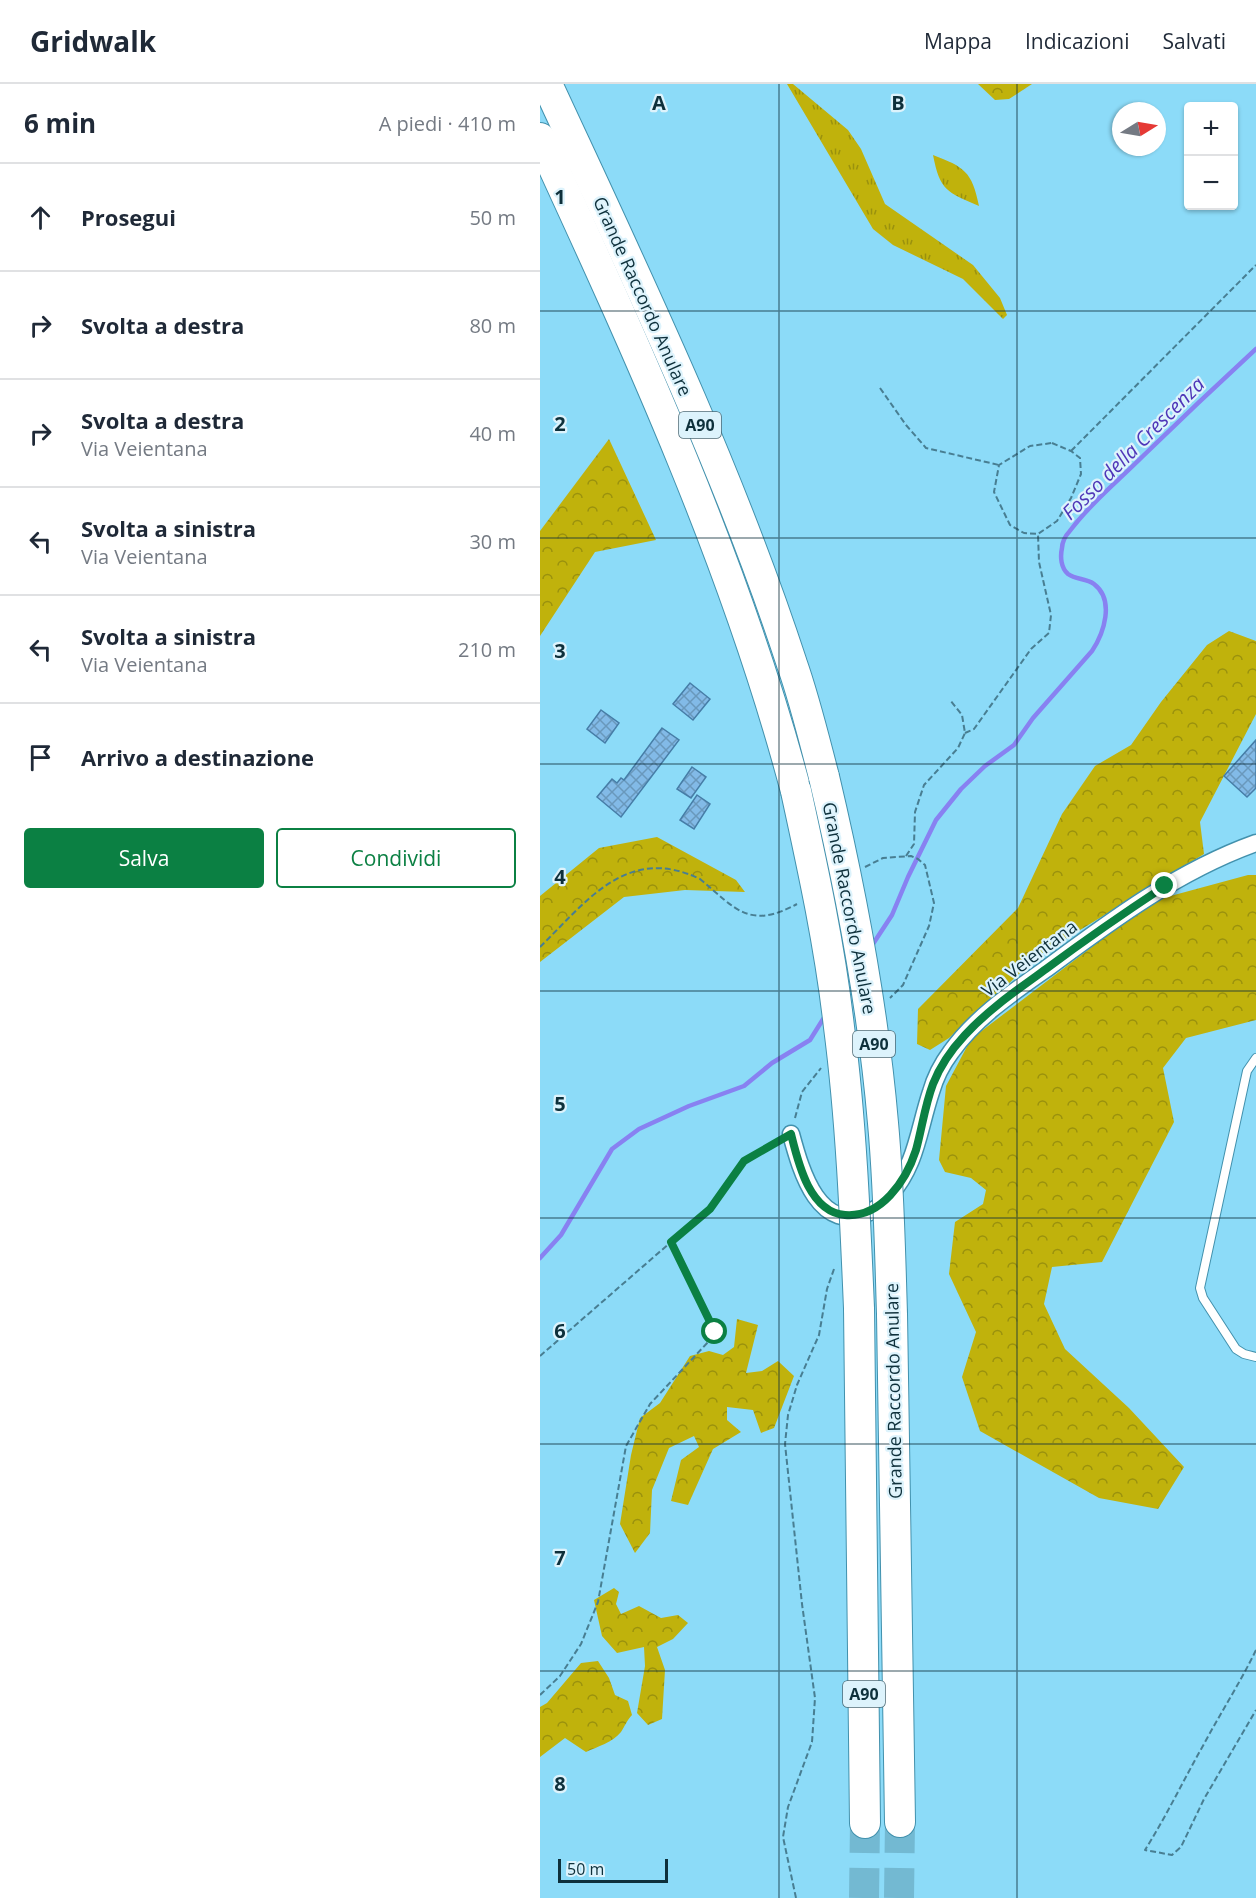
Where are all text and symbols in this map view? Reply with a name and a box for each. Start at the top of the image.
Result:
text: Gridwalk [30,22,156,60]
text: Mappa [924,27,992,55]
text: Indicazioni [1025,27,1130,55]
text: Salvati [1163,27,1226,55]
text: A [652,89,666,116]
text: B [891,89,905,116]
north arrow [1112,102,1166,156]
map controls [1184,102,1238,210]
button: + [1184,102,1238,156]
text: 6 min [24,105,96,141]
text: A piedi · 410 m [379,110,516,137]
button: − [1184,156,1238,210]
text: 1 [554,183,566,210]
street label: Grande Raccordo Anulare [588,193,698,399]
icon: ahead [24,201,57,234]
text: Prosegui [81,202,176,232]
text: 50 m [469,204,516,231]
icon: right [24,309,57,342]
text: Svolta a destra [81,310,244,340]
text: 80 m [469,312,516,339]
water label: Fosso della Crescenza [1056,371,1210,525]
text: Svolta a destra [81,405,244,435]
text: 2 [554,410,566,437]
road number: A90 [679,412,721,438]
icon: right [24,417,57,450]
text: 40 m [469,420,516,447]
text: Via Veientana [81,435,208,462]
text: Svolta a sinistra [81,513,256,543]
icon: left [24,525,57,558]
text: 30 m [469,528,516,555]
text: Via Veientana [81,543,208,570]
text: Svolta a sinistra [81,621,256,651]
icon: left [24,633,57,666]
text: 210 m [458,636,516,663]
text: 3 [554,637,566,664]
text: Via Veientana [81,651,208,678]
icon: arrive [24,741,57,774]
text: Arrivo a destinazione [81,742,314,772]
street label: Grande Raccordo Anulare [818,800,882,1016]
button: Salva [24,828,264,888]
button: Condividi [276,828,516,888]
text: 4 [554,863,566,890]
route end [1151,872,1177,898]
street label: Via Veientana [976,914,1082,1002]
road number: A90 [853,1031,895,1057]
text: 5 [554,1090,566,1117]
street label: Grande Raccordo Anulare [879,1283,907,1499]
text: 6 [554,1317,566,1344]
route start [701,1318,727,1344]
text: 7 [554,1544,566,1571]
road number: A90 [843,1681,885,1707]
text: 8 [554,1770,566,1797]
scale bar [558,1856,668,1884]
text: 50 m [567,1858,604,1880]

